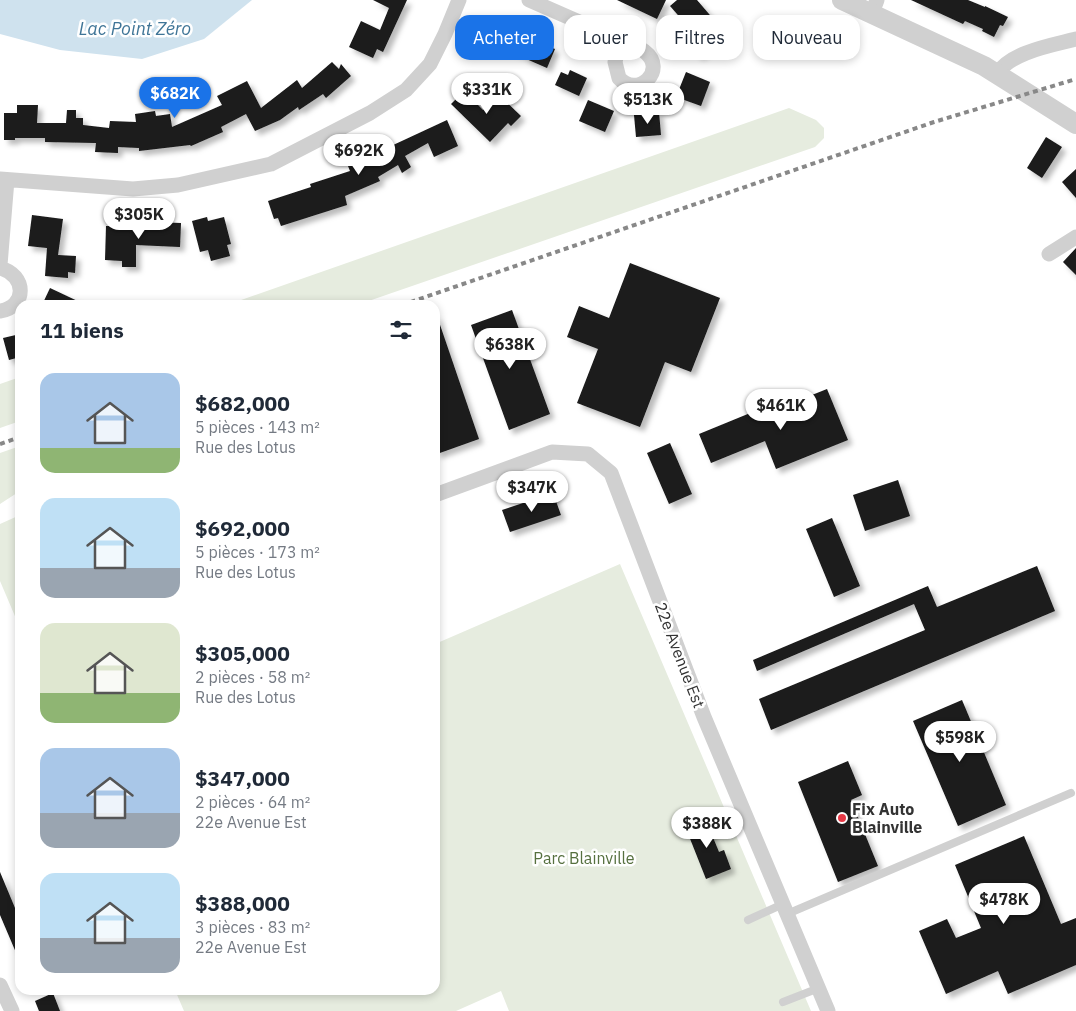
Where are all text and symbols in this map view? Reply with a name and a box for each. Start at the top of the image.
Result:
chip: Acheter [455,15,554,60]
chip: Louer [564,15,646,60]
chip: Filtres [656,15,743,60]
chip: Nouveau [753,15,860,60]
water label: Lac Point Zéro [79,17,191,40]
pin: $331K [452,72,522,115]
pin: $682K [140,76,210,119]
text: $331K [462,79,512,99]
pin: $513K [613,82,683,125]
text: $682K [150,83,200,103]
text: $513K [623,89,673,109]
pin: $692K [324,134,394,176]
text: $692K [334,140,384,160]
pin: $305K [104,198,174,240]
text: $305K [114,204,164,224]
text: 11 biens [40,316,124,344]
icon: filters [387,316,415,344]
pin: $638K [475,328,545,370]
text: $638K [485,334,535,354]
pin: $461K [746,388,816,431]
text: $682,000 [195,389,290,417]
icon: home [80,393,140,453]
text: $461K [756,395,806,415]
text: 5 pièces · 143 m² [195,417,320,437]
text: Rue des Lotus [195,437,296,457]
pin: $347K [497,470,567,513]
text: $347K [507,477,557,497]
text: $692,000 [195,514,290,542]
icon: home [80,518,140,578]
text: 5 pièces · 173 m² [195,542,320,562]
text: Rue des Lotus [195,562,296,582]
street label: 22e Avenue Est [651,599,709,711]
text: $305,000 [195,639,290,667]
icon: home [80,643,140,703]
text: 2 pièces · 58 m² [195,667,310,687]
text: Rue des Lotus [195,687,296,707]
pin: $598K [925,720,995,763]
text: $598K [935,727,985,747]
text: $347,000 [195,764,290,792]
icon: home [80,768,140,828]
text: 2 pièces · 64 m² [195,792,310,812]
place label: Fix Auto Blainville [852,799,922,837]
pin: $388K [672,806,742,849]
text: 22e Avenue Est [195,812,307,832]
marker: Fix Auto Blainville [836,812,848,824]
text: $388K [682,813,732,833]
park label: Parc Blainville [533,848,635,868]
pin: $478K [969,882,1039,925]
text: $388,000 [195,889,290,917]
text: $478K [979,889,1029,909]
icon: home [80,893,140,953]
text: 3 pièces · 83 m² [195,917,310,937]
text: 22e Avenue Est [195,937,307,957]

